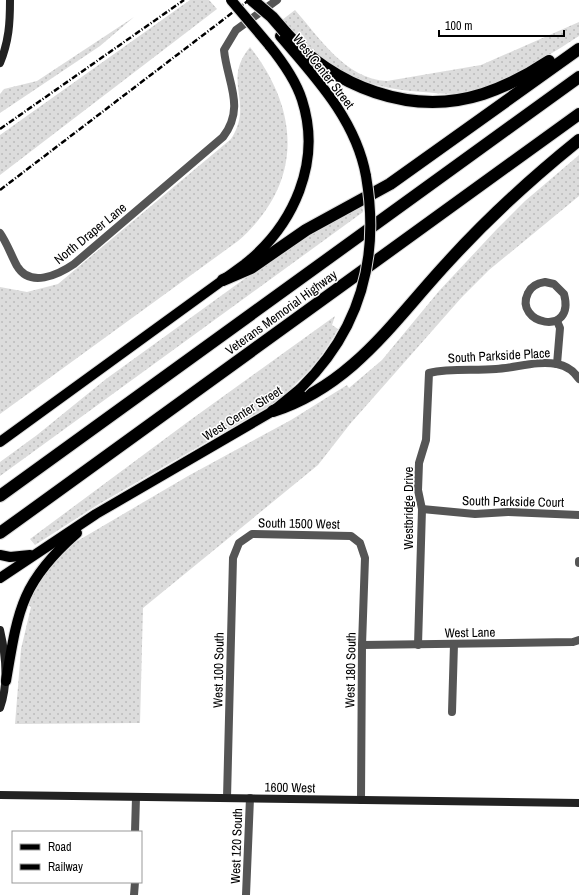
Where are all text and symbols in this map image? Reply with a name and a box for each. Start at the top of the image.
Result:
scale bar [439,12,564,38]
text: 100 m [445,18,472,34]
street label: West Center Street [289,30,358,112]
street label: North Draper Lane [51,199,130,268]
street label: Veterans Memorial Highway [222,266,341,359]
street label: South Parkside Place [447,344,551,367]
street label: West Center Street [199,382,285,445]
street label: Westbridge Drive [400,467,417,549]
street label: South Parkside Court [462,492,564,511]
street label: South 1500 West [258,514,340,533]
street label: West Lane [444,624,496,641]
street label: West 100 South [209,632,228,708]
street label: West 180 South [341,632,360,708]
street label: 1600 West [264,779,316,796]
street label: West 120 South [227,808,246,884]
legend [12,831,142,883]
text: Road [48,839,72,855]
text: Railway [48,859,83,875]

